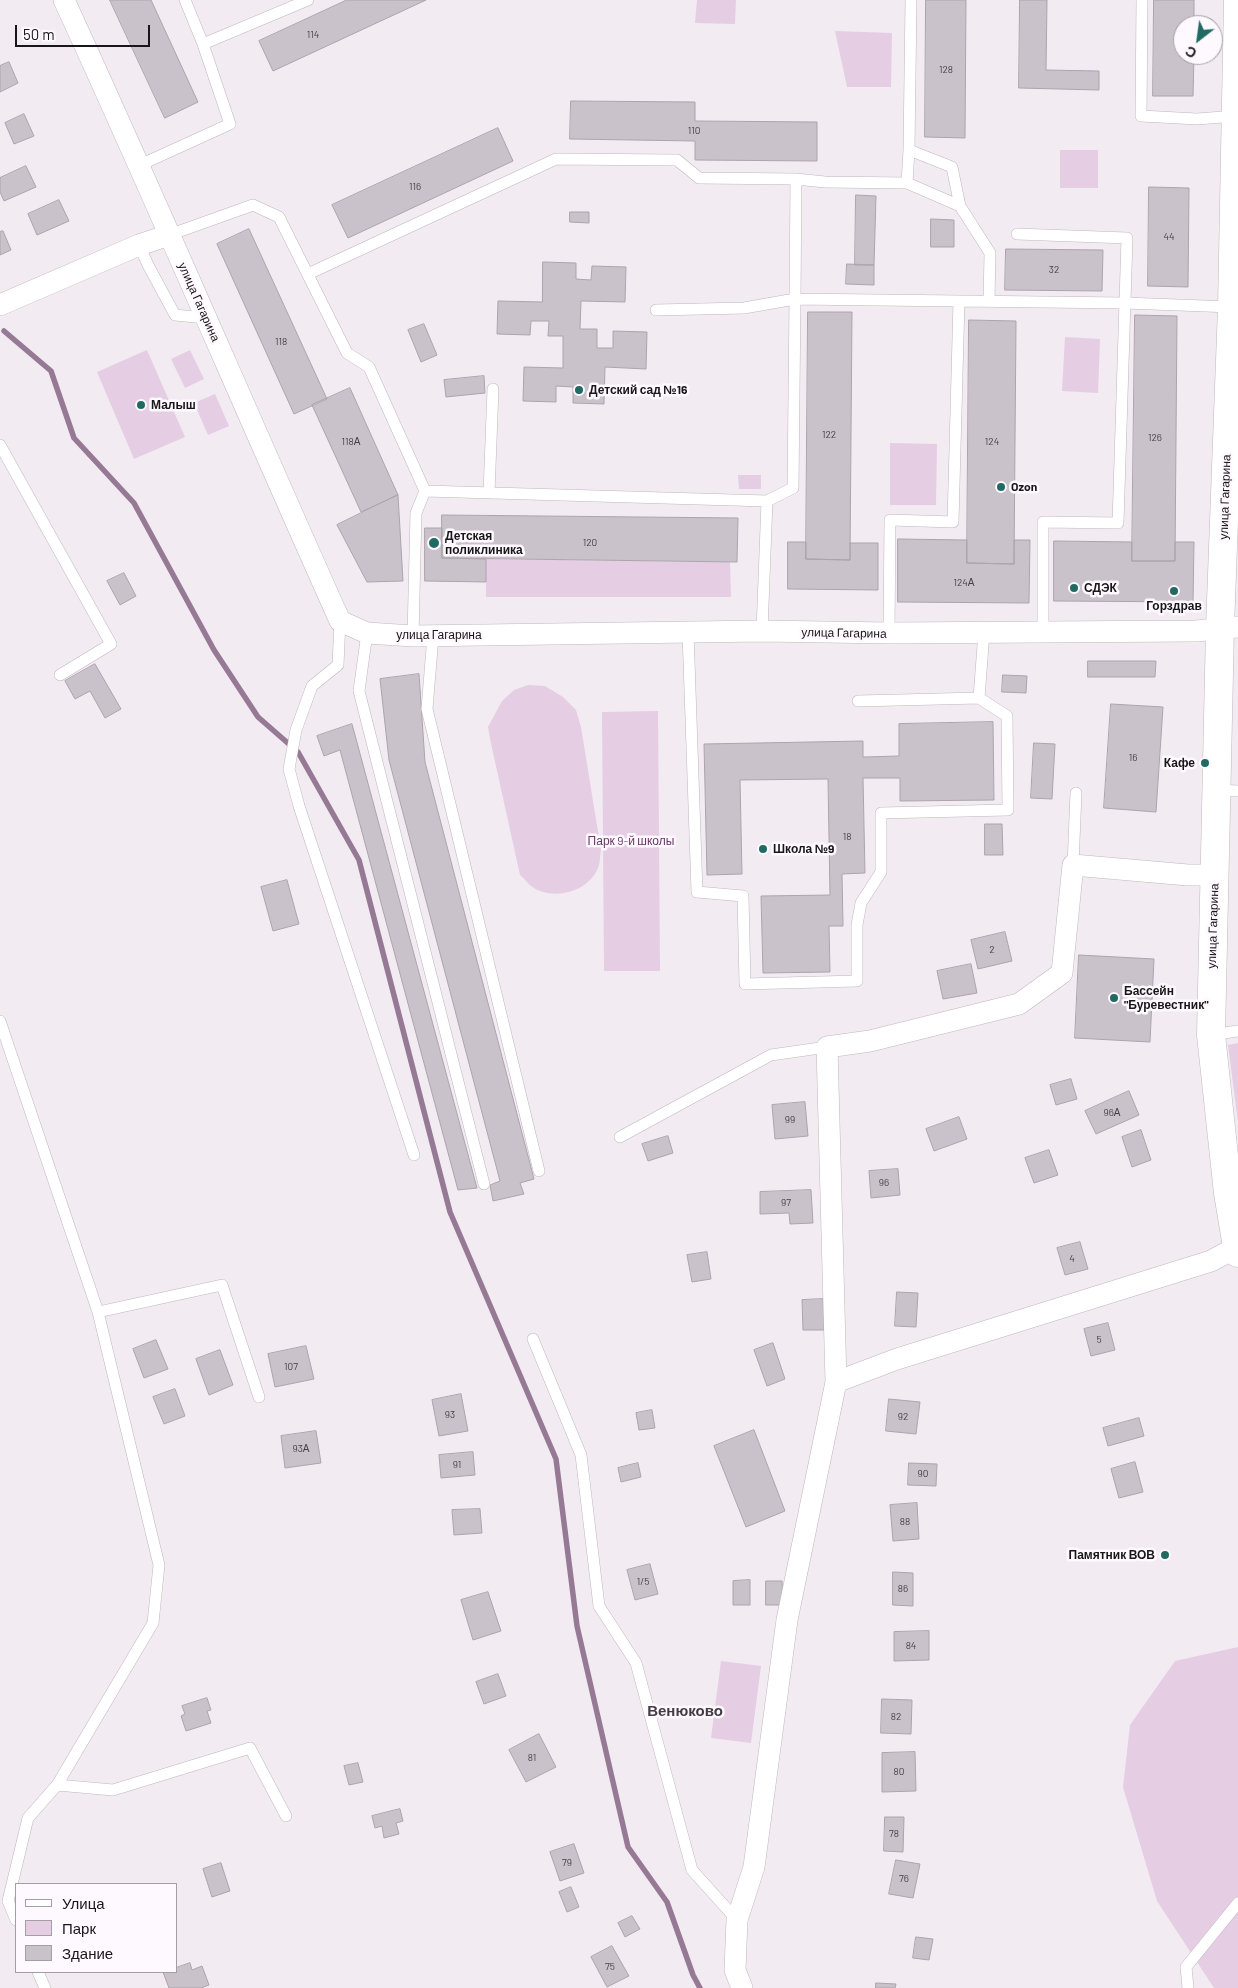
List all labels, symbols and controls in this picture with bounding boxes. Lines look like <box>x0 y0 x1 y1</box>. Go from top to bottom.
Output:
scale bar <box>18 15 152 47</box>
north arrow <box>1173 15 1223 65</box>
text: 50 m <box>23 25 55 43</box>
house number: 114 <box>307 29 319 41</box>
text: С <box>1182 43 1199 62</box>
house number: 128 <box>939 64 953 76</box>
house number: 110 <box>688 125 700 137</box>
house number: 116 <box>409 181 421 193</box>
house number: 44 <box>1163 231 1175 243</box>
street label: улица Гагарина <box>175 260 223 344</box>
house number: 32 <box>1049 264 1059 276</box>
house number: 118 <box>275 336 287 348</box>
place label: Детский сад №16 <box>589 383 687 397</box>
marker: Детский сад №16 <box>573 384 585 396</box>
place label: Малыш <box>151 398 196 412</box>
marker: Малыш <box>135 399 147 411</box>
house number: 122 <box>822 429 836 441</box>
house number: 126 <box>1148 432 1162 444</box>
house number: 118А <box>342 436 360 448</box>
house number: 124 <box>985 436 999 448</box>
street label: улица Гагарина <box>1216 454 1234 540</box>
place label: Ozon <box>1011 480 1037 494</box>
marker: Ozon <box>995 481 1007 493</box>
place label: Детская поликлиника <box>445 529 523 557</box>
marker: Детская поликлиника <box>427 536 441 550</box>
house number: 120 <box>583 537 597 549</box>
house number: 124А <box>953 577 975 589</box>
place label: СДЭК <box>1084 581 1117 595</box>
marker: СДЭК <box>1068 582 1080 594</box>
marker: Горздрав <box>1168 585 1180 597</box>
place label: Горздрав <box>1146 599 1202 613</box>
street label: улица Гагарина <box>801 625 887 641</box>
street label: улица Гагарина <box>396 628 482 642</box>
house number: 16 <box>1129 752 1137 764</box>
place label: Кафе <box>1164 756 1195 770</box>
marker: Кафе <box>1199 757 1211 769</box>
house number: 18 <box>843 831 851 843</box>
park label: Парк 9-й школы <box>588 834 674 848</box>
place label: Школа №9 <box>773 842 834 856</box>
marker: Школа №9 <box>757 843 769 855</box>
street label: улица Гагарина <box>1204 883 1222 969</box>
house number: 2 <box>989 944 995 956</box>
place label: Бассейн "Буревестник" <box>1124 984 1209 1012</box>
marker: Бассейн "Буревестник" <box>1108 992 1120 1004</box>
house number: 96А <box>1103 1107 1121 1119</box>
house number: 99 <box>785 1114 795 1126</box>
house number: 96 <box>879 1177 889 1189</box>
house number: 97 <box>781 1197 791 1209</box>
house number: 4 <box>1069 1253 1075 1265</box>
house number: 5 <box>1096 1334 1102 1346</box>
house number: 107 <box>284 1361 298 1373</box>
house number: 93 <box>445 1409 455 1421</box>
house number: 92 <box>898 1411 908 1423</box>
house number: 93А <box>292 1443 310 1455</box>
house number: 91 <box>453 1459 461 1471</box>
house number: 90 <box>918 1468 928 1480</box>
house number: 88 <box>900 1516 910 1528</box>
place label: Памятник ВОВ <box>1069 1548 1155 1562</box>
marker: Памятник ВОВ <box>1159 1549 1171 1561</box>
house number: 1/5 <box>637 1576 649 1588</box>
house number: 86 <box>898 1583 908 1595</box>
house number: 84 <box>906 1640 916 1652</box>
district label: Венюково <box>647 1702 723 1720</box>
house number: 82 <box>891 1711 901 1723</box>
house number: 81 <box>528 1752 536 1764</box>
house number: 80 <box>894 1766 904 1778</box>
house number: 78 <box>889 1828 899 1840</box>
house number: 79 <box>562 1857 572 1869</box>
house number: 76 <box>899 1873 909 1885</box>
legend <box>15 1883 178 1973</box>
text: Улица <box>62 1894 105 1912</box>
text: Парк <box>62 1919 96 1937</box>
text: Здание <box>62 1944 113 1962</box>
house number: 75 <box>605 1961 615 1973</box>

